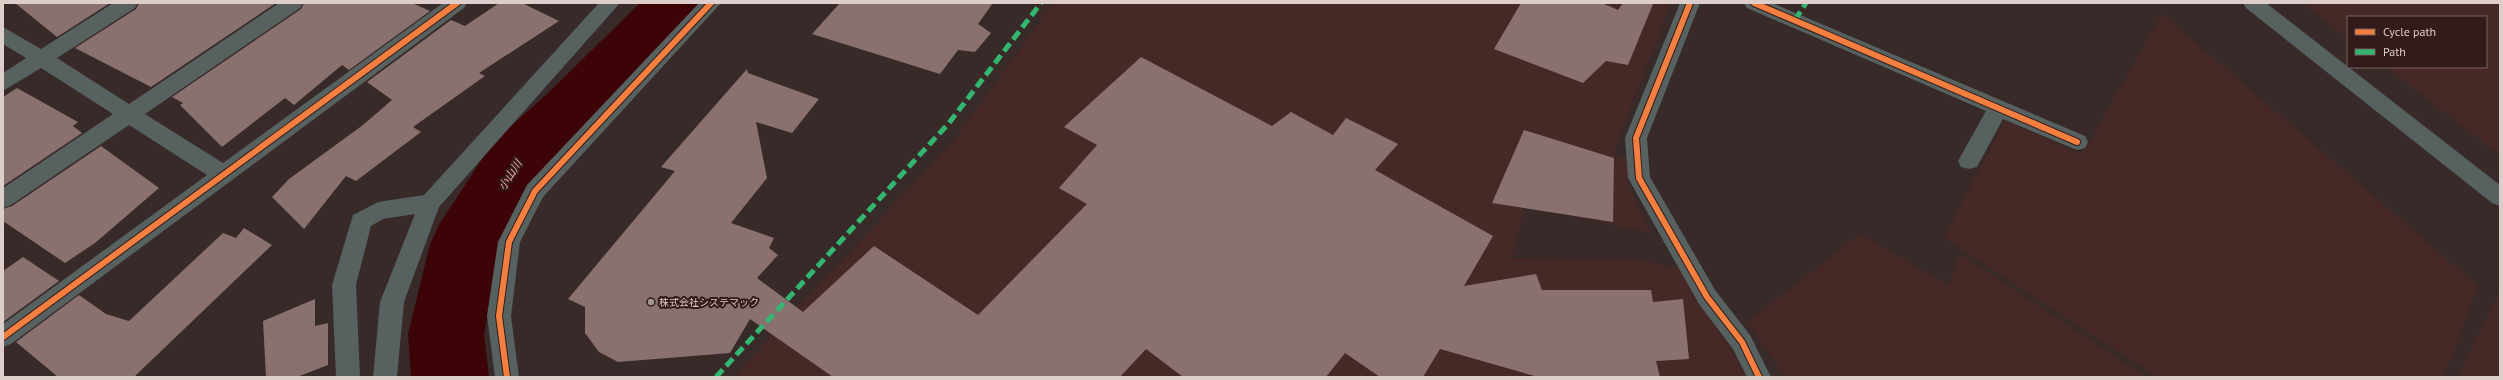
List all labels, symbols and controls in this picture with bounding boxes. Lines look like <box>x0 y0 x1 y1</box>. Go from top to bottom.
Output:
legend <box>2347 16 2487 68</box>
text: Cycle path <box>2383 24 2436 39</box>
text: Path <box>2383 44 2406 59</box>
water label: 小山川 <box>495 157 525 193</box>
place label: 株式会社システマック <box>659 296 759 309</box>
marker: 株式会社システマック <box>646 297 656 307</box>

